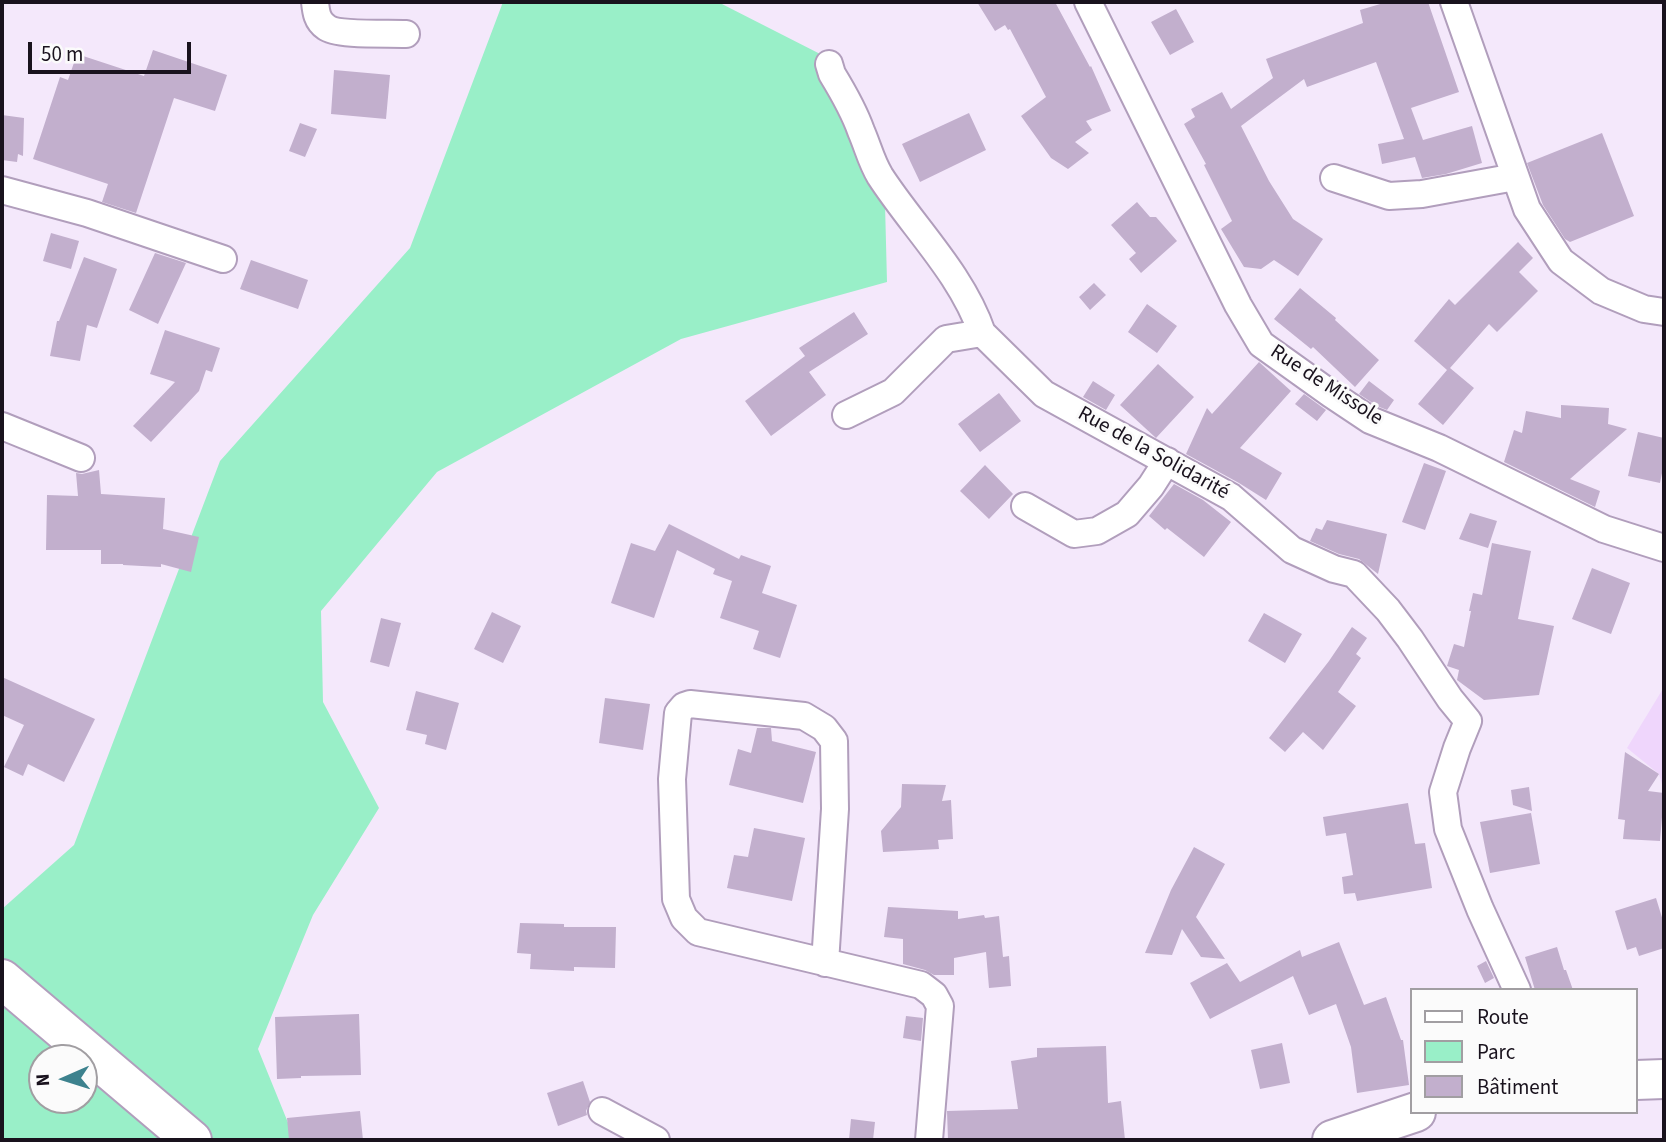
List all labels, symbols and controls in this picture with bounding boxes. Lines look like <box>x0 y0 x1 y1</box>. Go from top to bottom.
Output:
scale bar <box>32 28 194 72</box>
text: 50 m <box>41 39 83 69</box>
street label: Rue de Missole <box>1265 340 1387 432</box>
street label: Rue de la Solidarité <box>1073 402 1233 506</box>
legend <box>1410 988 1638 1114</box>
text: Route <box>1477 1002 1529 1032</box>
text: Parc <box>1477 1037 1515 1067</box>
north arrow <box>28 1044 98 1114</box>
text: Bâtiment <box>1477 1072 1558 1102</box>
text: N <box>30 1073 57 1087</box>

